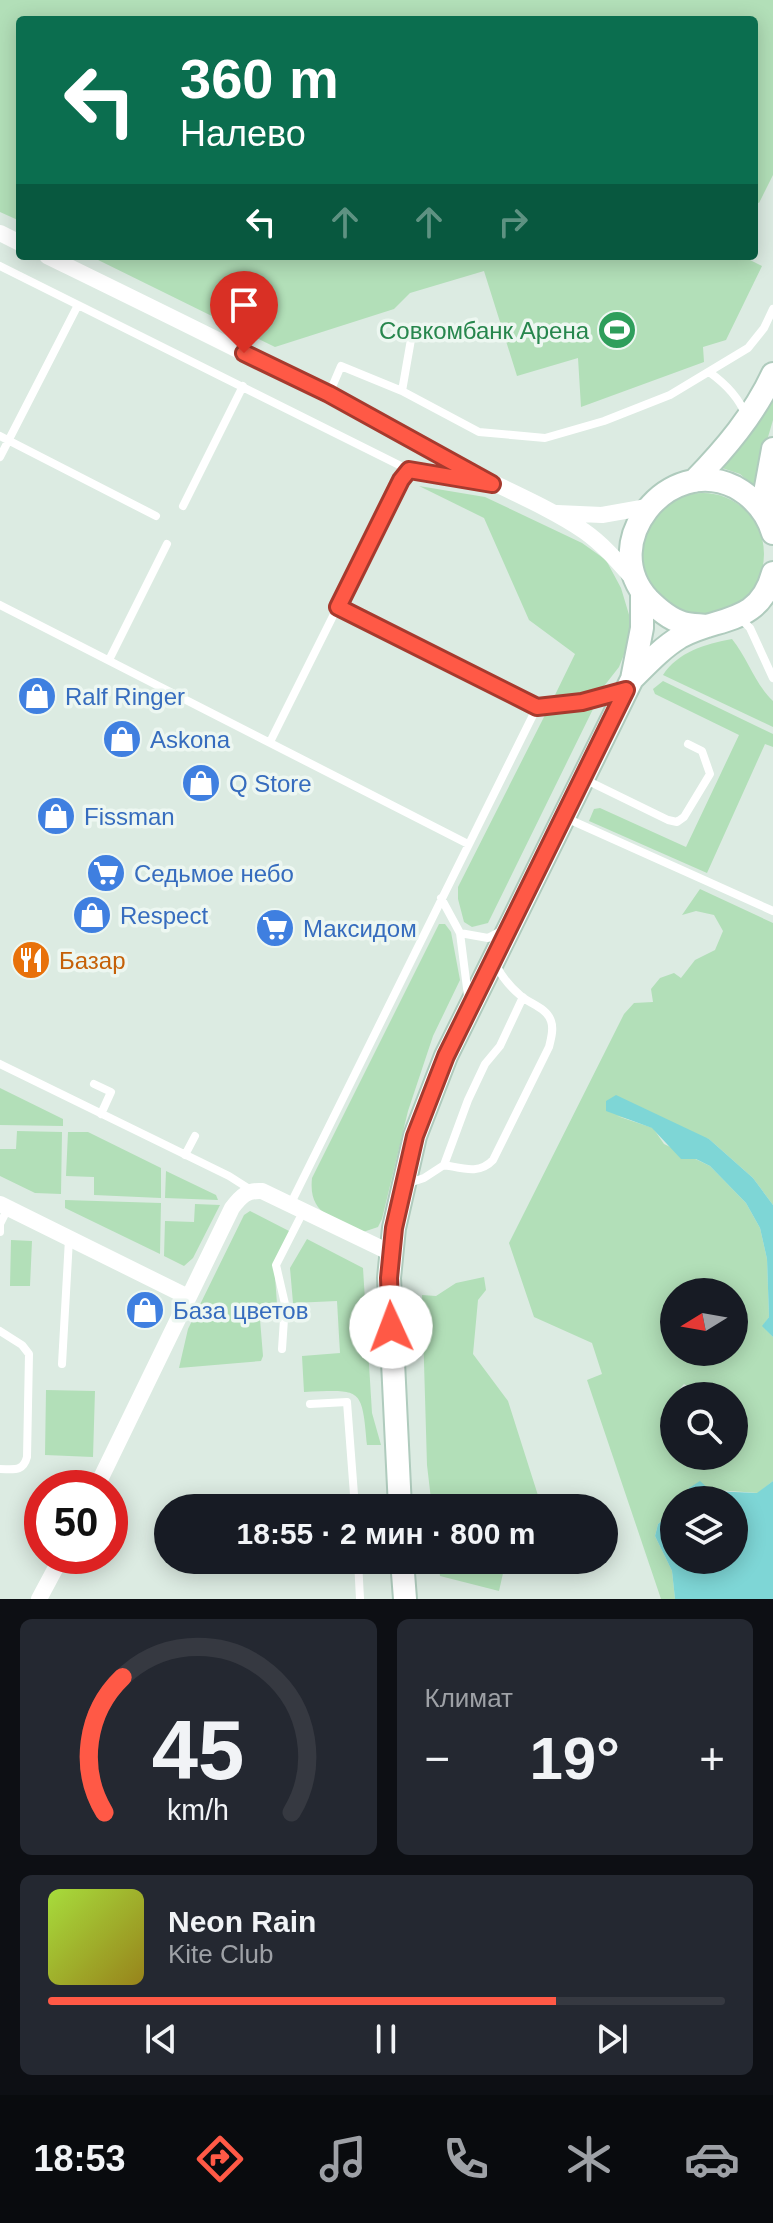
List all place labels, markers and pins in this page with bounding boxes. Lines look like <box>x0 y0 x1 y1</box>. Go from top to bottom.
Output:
pin <box>210 271 278 353</box>
sports icon: Совкомбанк Арена <box>596 309 638 351</box>
place label: Совкомбанк Арена <box>379 317 590 344</box>
shop icon: Ralf Ringer <box>16 675 58 717</box>
place label: Ralf Ringer <box>65 683 185 710</box>
shop icon: Askona <box>101 718 143 760</box>
place label: Askona <box>150 726 231 753</box>
shop icon: Q Store <box>180 762 222 804</box>
place label: Q Store <box>229 770 312 797</box>
shop icon: Fissman <box>35 795 77 837</box>
place label: Fissman <box>84 803 175 830</box>
supermarket icon: Седьмое небо <box>85 852 127 894</box>
place label: Седьмое небо <box>134 860 294 887</box>
shop icon: Respect <box>71 894 113 936</box>
place label: Respect <box>120 902 208 929</box>
supermarket icon: Максидом <box>254 907 296 949</box>
place label: Максидом <box>303 915 417 942</box>
restaurant icon: Базар <box>10 939 52 981</box>
place label: Базар <box>59 947 126 974</box>
shop icon: База цветов <box>124 1289 166 1331</box>
place label: База цветов <box>173 1297 308 1324</box>

